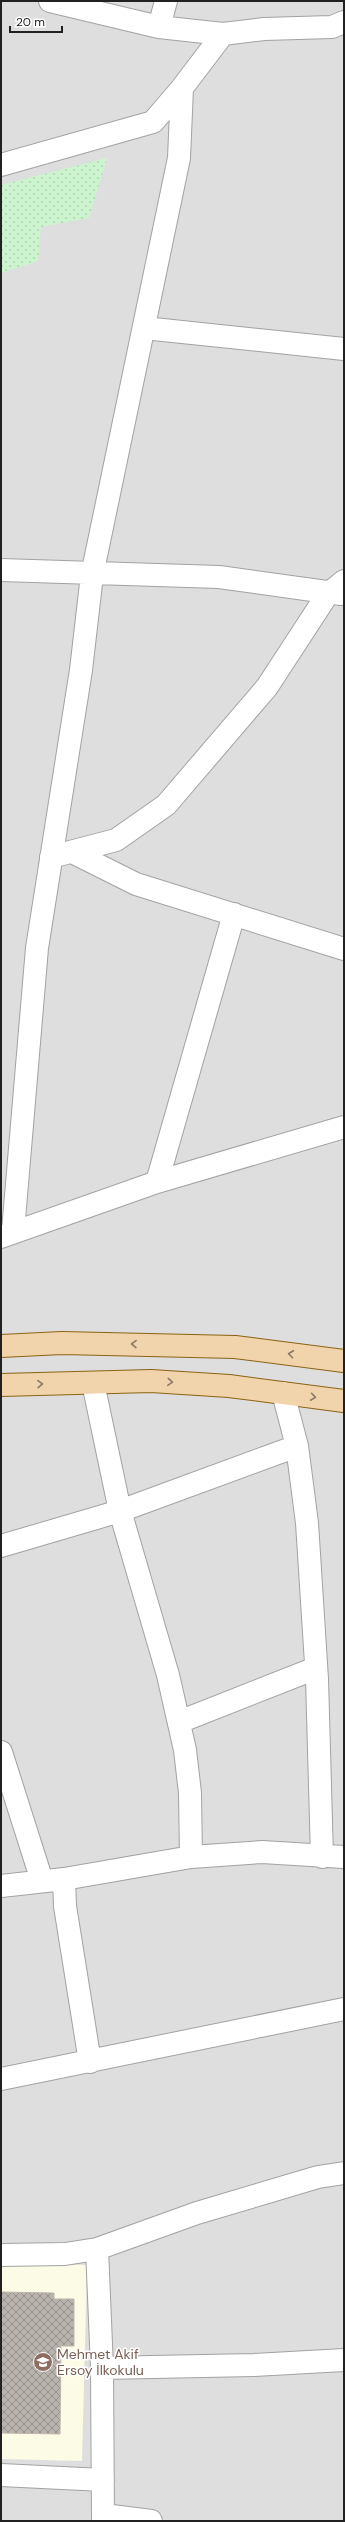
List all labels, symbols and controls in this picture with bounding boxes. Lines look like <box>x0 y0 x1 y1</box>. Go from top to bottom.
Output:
scale bar <box>10 8 62 34</box>
text: 20 m <box>16 14 45 30</box>
one-way arrow <box>131 1340 137 1349</box>
one-way arrow <box>288 1350 294 1359</box>
one-way arrow <box>167 1378 173 1386</box>
one-way arrow <box>37 1380 43 1388</box>
one-way arrow <box>310 1392 316 1401</box>
place label: Mehmet Akif Ersoy İlkokulu <box>57 2345 144 2379</box>
school or university icon: Mehmet Akif Ersoy İlkokulu <box>32 2351 54 2373</box>

